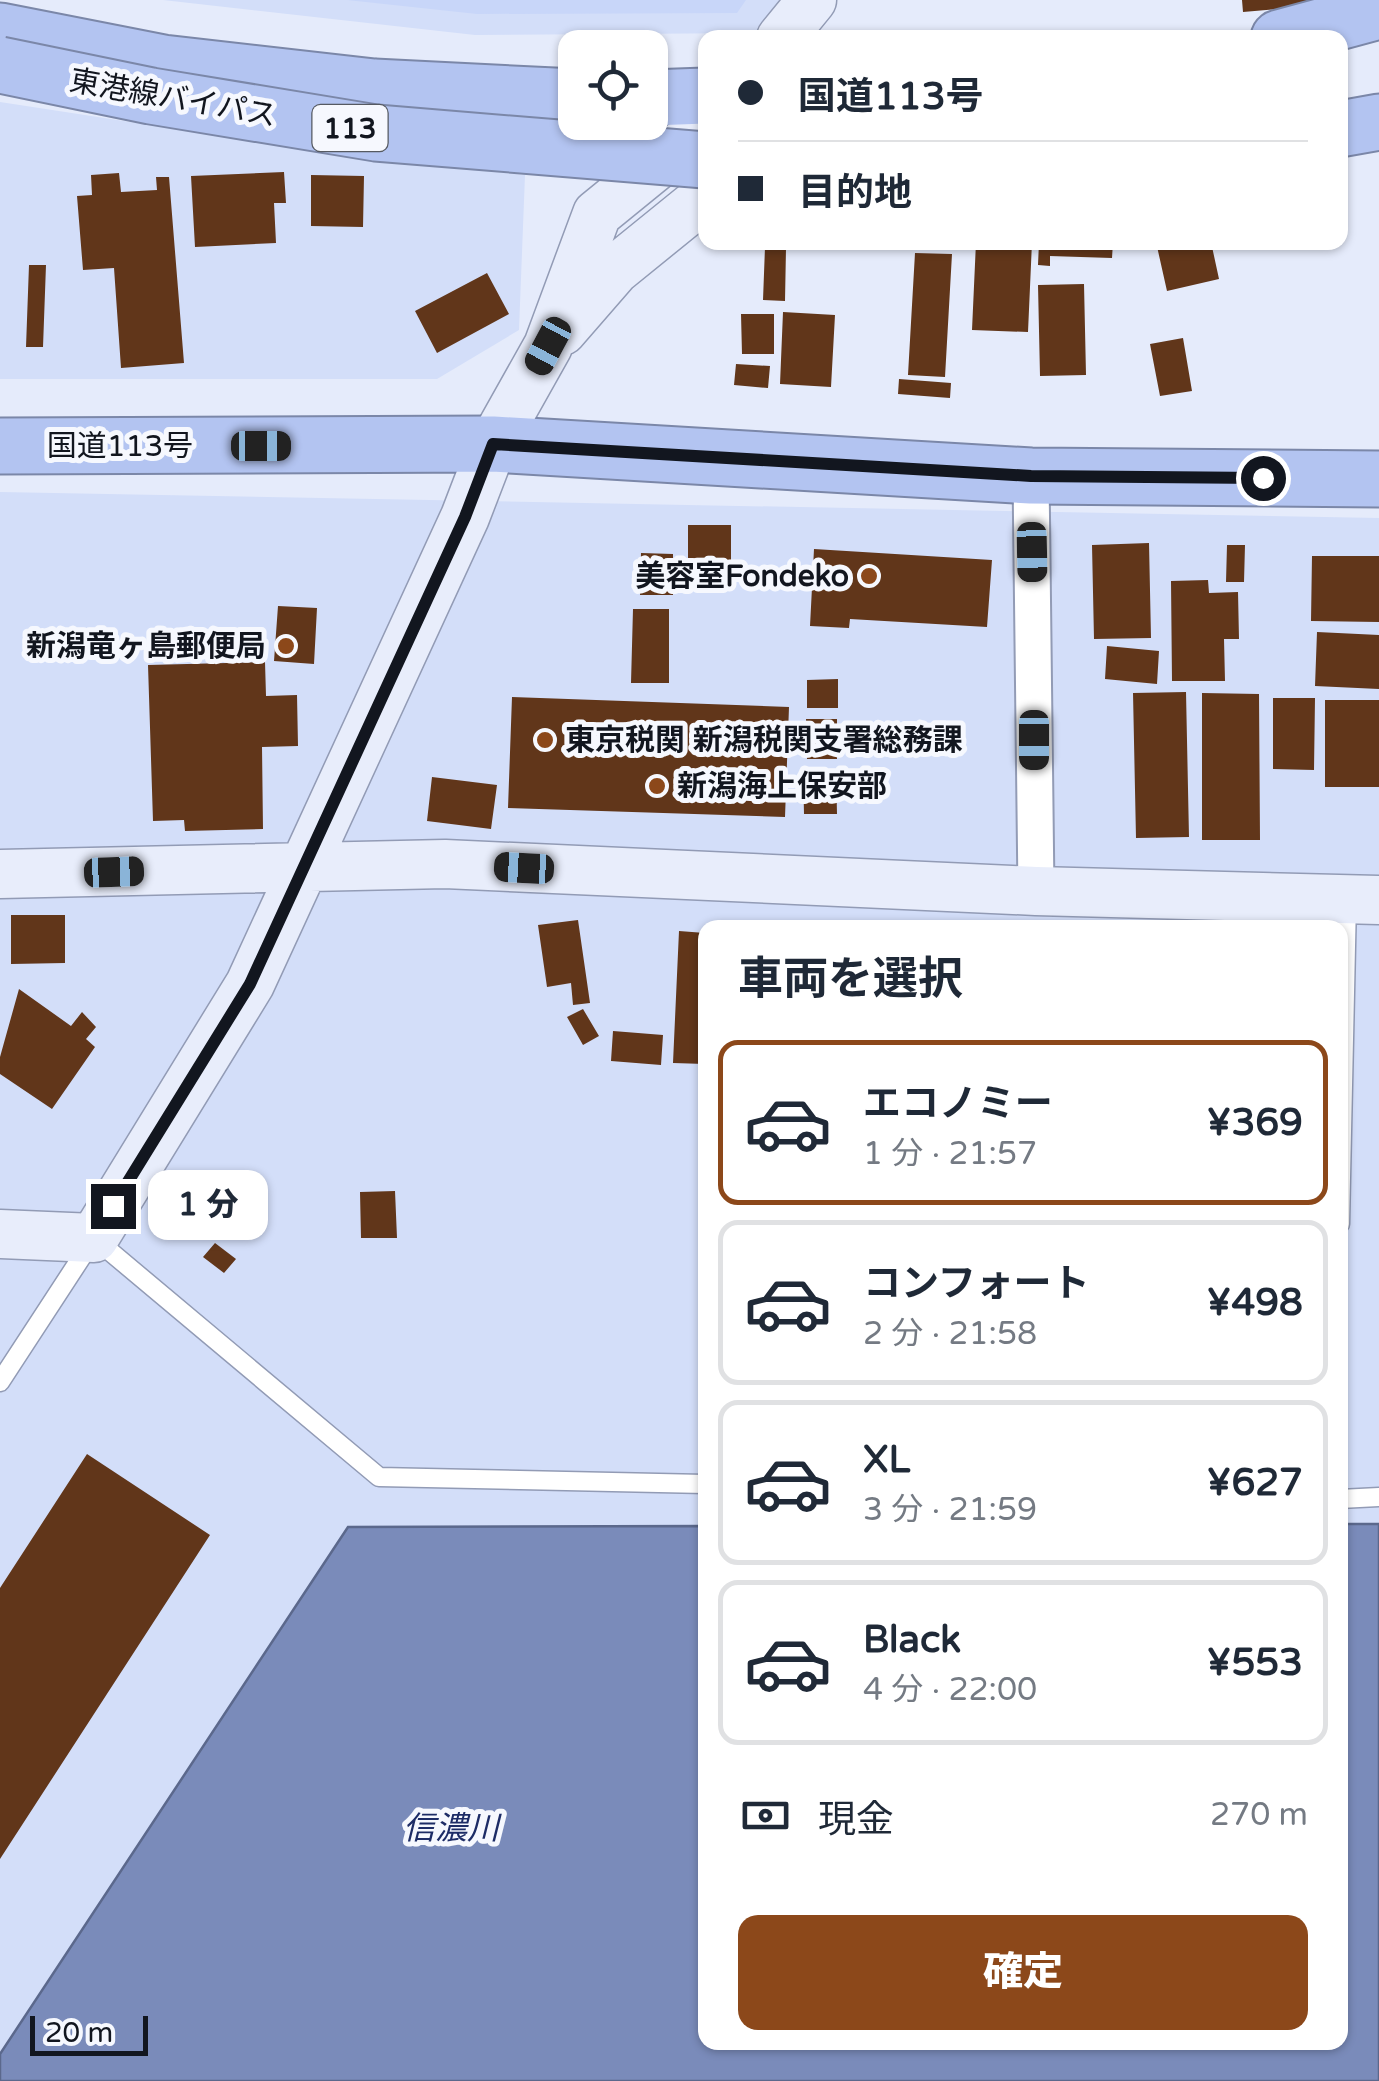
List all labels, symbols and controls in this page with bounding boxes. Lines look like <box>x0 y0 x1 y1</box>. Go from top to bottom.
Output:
map controls <box>558 30 668 140</box>
button: locate <box>558 30 668 140</box>
street label: 東港線バイパス <box>67 62 279 135</box>
text: 国道113号 <box>798 74 984 120</box>
road number: 113 <box>312 105 388 151</box>
text: 目的地 <box>798 170 912 216</box>
car <box>521 312 575 380</box>
street label: 国道113号 <box>47 428 193 465</box>
car <box>231 431 291 461</box>
route start <box>1241 456 1286 501</box>
car <box>1016 522 1048 582</box>
place label: 美容室Fondeko <box>635 558 849 595</box>
marker: 美容室Fondeko <box>858 565 880 587</box>
place label: 新潟竜ヶ島郵便局 <box>26 628 266 665</box>
marker: 新潟竜ヶ島郵便局 <box>275 635 297 657</box>
car <box>1019 710 1049 770</box>
place label: 東京税関 新潟税関支署総務課 <box>565 722 963 759</box>
marker: 東京税関 新潟税関支署総務課 <box>534 729 556 751</box>
place label: 新潟海上保安部 <box>677 768 887 805</box>
marker: 新潟海上保安部 <box>646 775 668 797</box>
car <box>493 851 555 885</box>
car <box>83 856 145 888</box>
text: 車両を選択 <box>738 953 963 1007</box>
icon: car <box>743 1078 833 1168</box>
text: エコノミー <box>863 1081 1053 1127</box>
text: ¥369 <box>1206 1100 1303 1146</box>
text: 1 分 · 21:57 <box>863 1135 1037 1173</box>
callout: 1 分 <box>148 1171 268 1241</box>
route end <box>91 1184 136 1229</box>
text: 1 分 <box>178 1186 238 1224</box>
icon: car <box>743 1258 833 1348</box>
text: コンフォート <box>863 1261 1090 1307</box>
text: ¥498 <box>1206 1280 1303 1326</box>
text: 2 分 · 21:58 <box>863 1315 1037 1353</box>
text: XL <box>863 1437 910 1483</box>
icon: car <box>743 1438 833 1528</box>
text: ¥627 <box>1206 1460 1303 1506</box>
text: 3 分 · 21:59 <box>863 1491 1037 1529</box>
text: Black <box>863 1617 961 1663</box>
icon: car <box>743 1618 833 1708</box>
text: ¥553 <box>1206 1640 1303 1686</box>
text: 4 分 · 22:00 <box>863 1671 1037 1709</box>
icon: cash <box>738 1788 793 1843</box>
text: 270 m <box>1210 1796 1308 1834</box>
text: 現金 <box>818 1797 894 1843</box>
water label: 信濃川 <box>403 1810 502 1848</box>
button: 確定 <box>738 1915 1308 2030</box>
scale bar <box>30 2011 148 2056</box>
text: 20 m <box>45 2016 113 2050</box>

